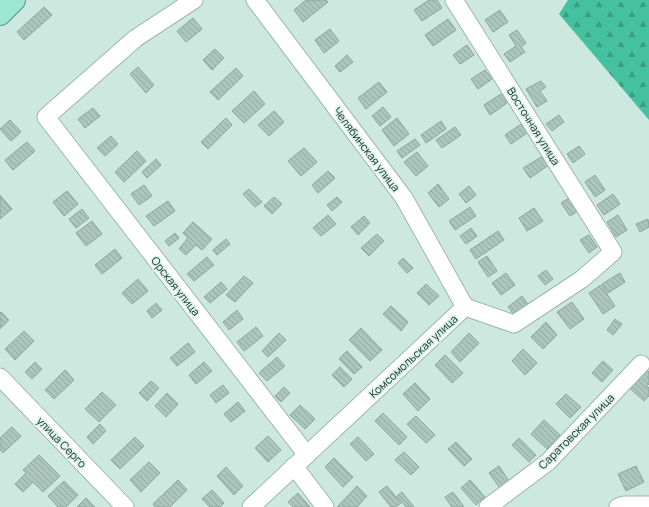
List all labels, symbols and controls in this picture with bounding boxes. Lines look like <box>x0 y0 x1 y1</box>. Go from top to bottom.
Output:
street label: Восточная улица <box>504 84 564 168</box>
street label: Челябинская улица <box>330 104 404 194</box>
street label: Орская улица <box>148 253 204 319</box>
street label: Комсомольская улица <box>365 311 461 401</box>
street label: Саратовская улица <box>535 390 617 472</box>
street label: улица Серго <box>34 413 91 471</box>

